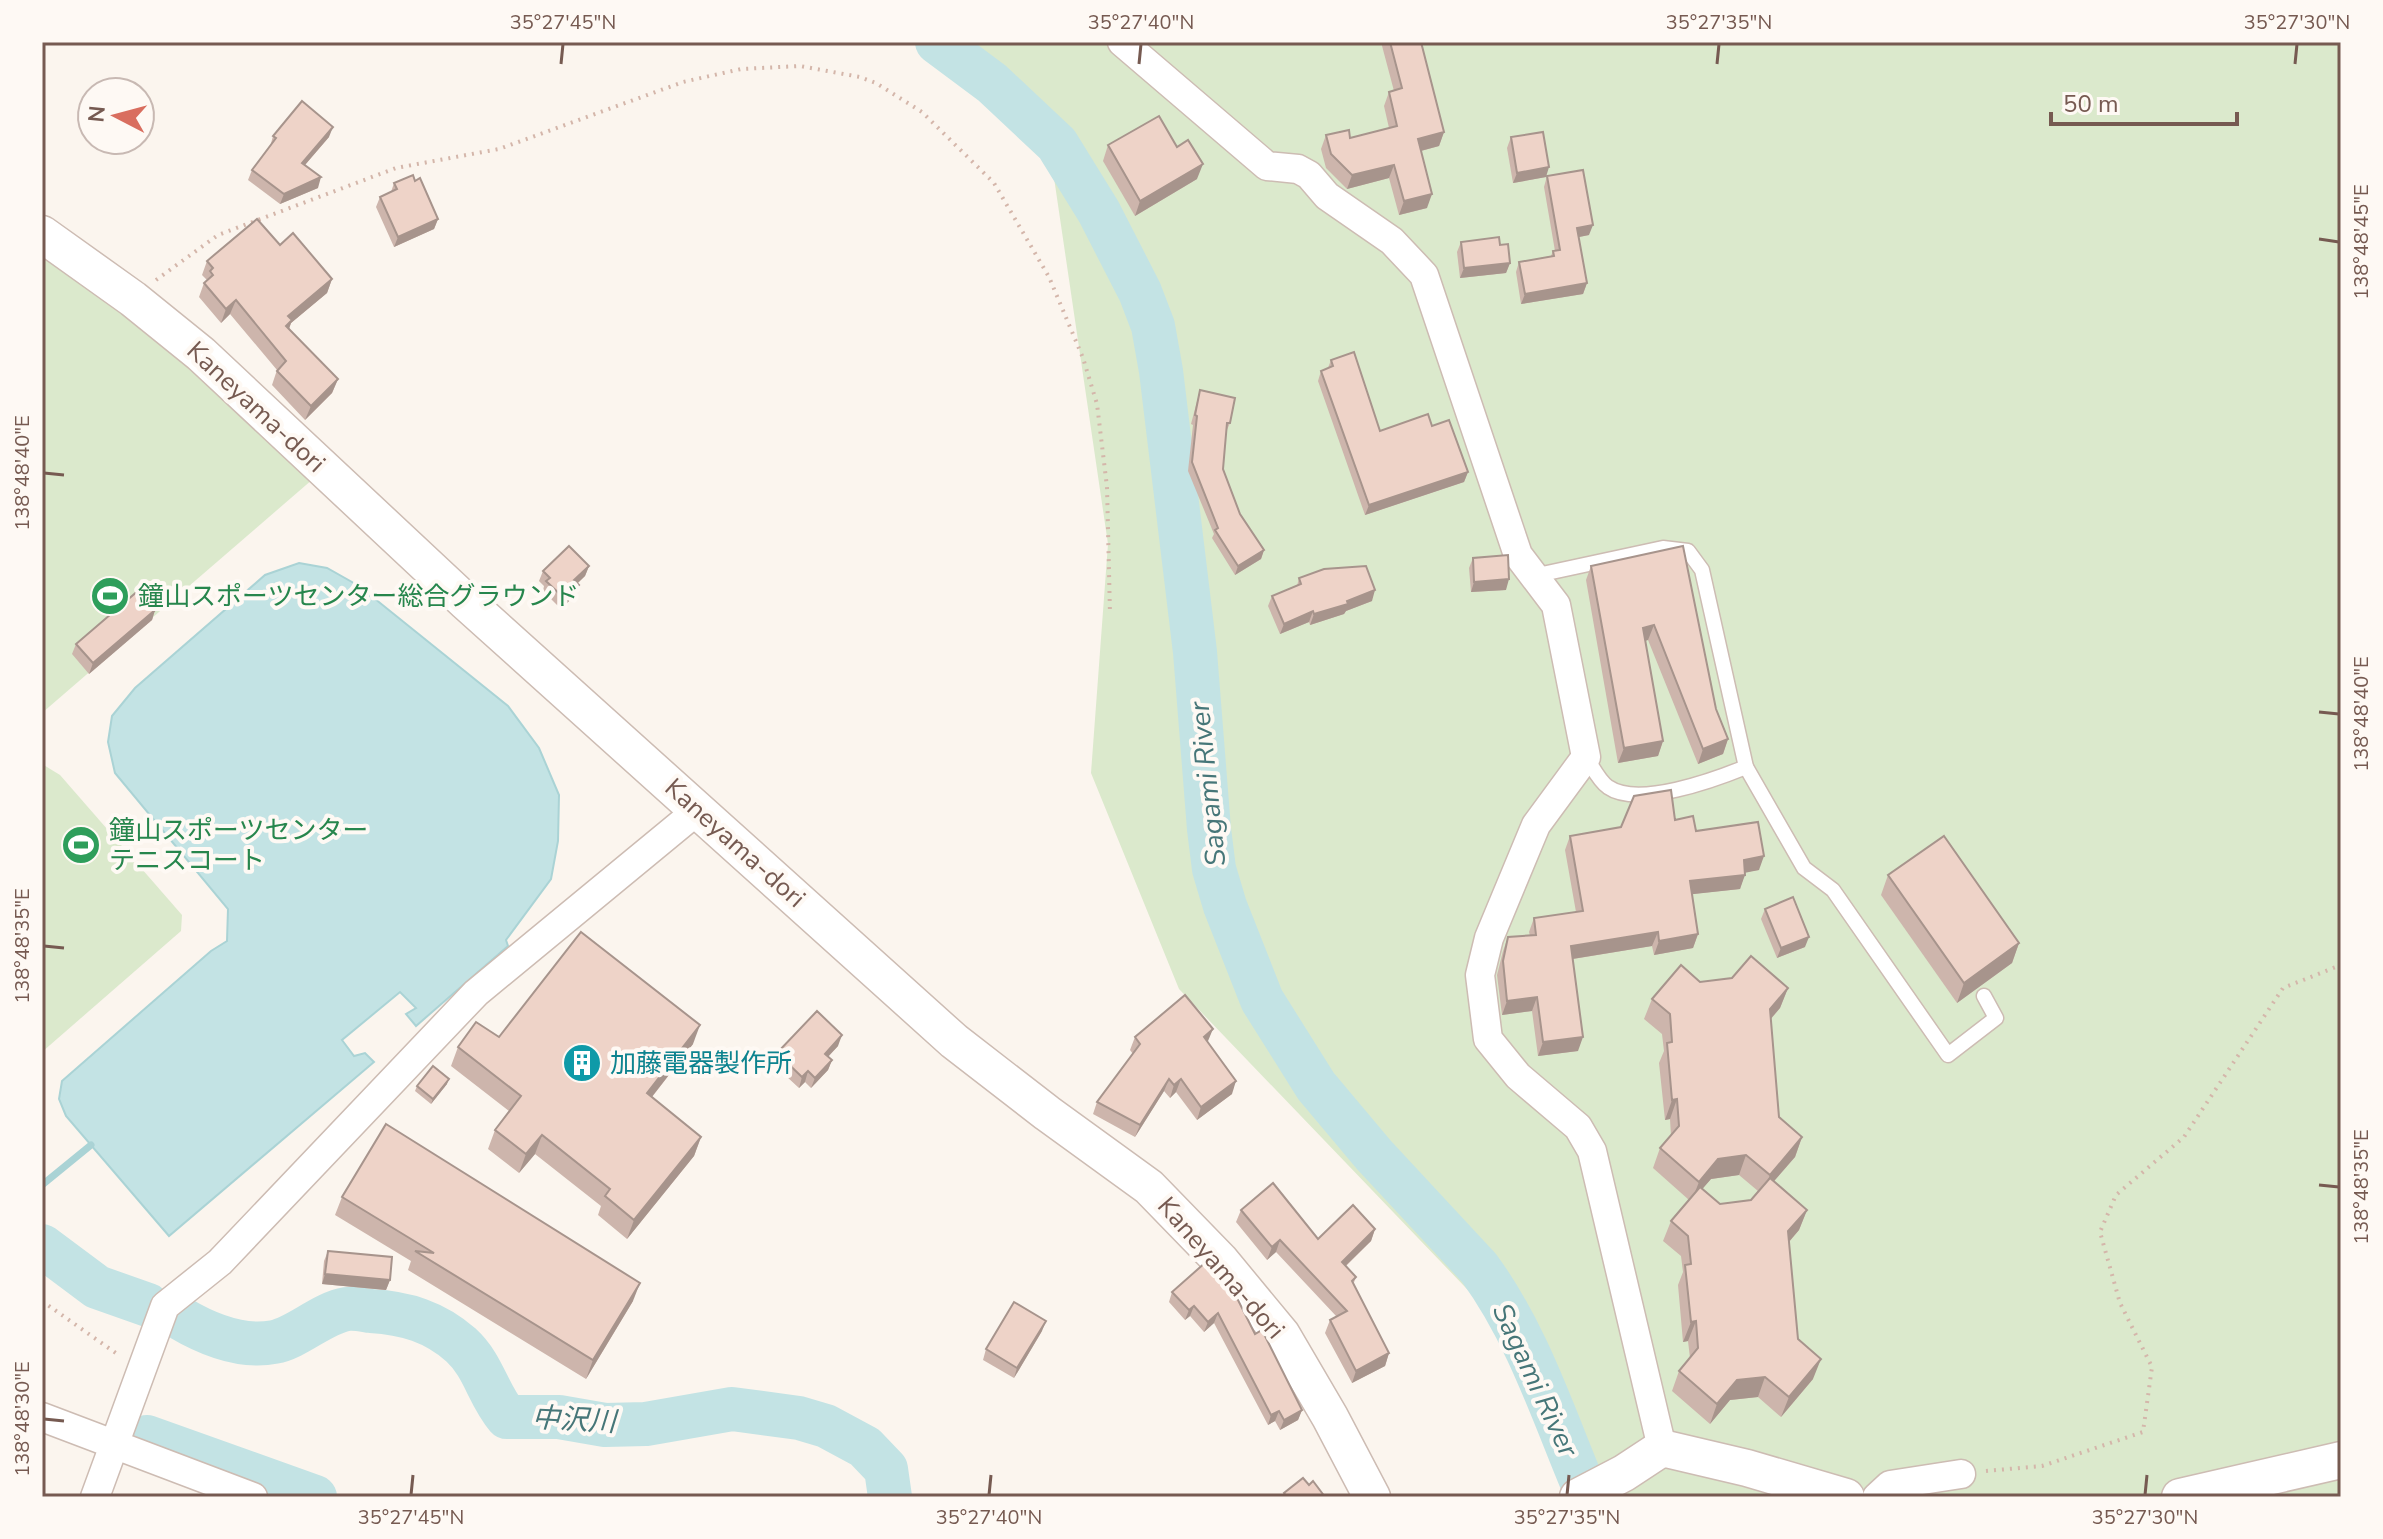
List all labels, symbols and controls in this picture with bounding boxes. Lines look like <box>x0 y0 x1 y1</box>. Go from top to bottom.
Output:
text: 35°27'45"N <box>510 9 616 36</box>
text: 35°27'40"N <box>1088 9 1194 36</box>
text: 35°27'35"N <box>1666 9 1772 36</box>
text: 35°27'30"N <box>2244 9 2350 36</box>
north arrow <box>76 76 156 156</box>
scale bar <box>2051 76 2237 126</box>
text: 50 m <box>2063 88 2119 120</box>
text: N <box>81 104 113 124</box>
text: 138°48'45"E <box>2348 184 2375 300</box>
street label: Kaneyama-dori <box>179 334 333 480</box>
text: 138°48'40"E <box>9 415 36 531</box>
sports icon: 鐘山スポーツセンター総合グラウンド <box>89 575 131 617</box>
place label: 鐘山スポーツセンター総合グラウンド <box>138 579 579 614</box>
text: 138°48'40"E <box>2348 656 2375 772</box>
water label: Sagami River <box>1180 699 1236 868</box>
street label: Kaneyama-dori <box>657 771 813 915</box>
place label: 鐘山スポーツセンター テニスコート <box>109 813 368 878</box>
sports icon: 鐘山スポーツセンター テニスコート <box>60 824 102 866</box>
text: 138°48'35"E <box>9 888 36 1004</box>
building icon: 加藤電器製作所 <box>561 1042 603 1084</box>
place label: 加藤電器製作所 <box>610 1046 792 1081</box>
text: 138°48'35"E <box>2348 1129 2375 1245</box>
street label: Kaneyama-dori <box>1149 1189 1293 1347</box>
water label: Sagami River <box>1483 1297 1588 1464</box>
text: 138°48'30"E <box>9 1361 36 1477</box>
water label: 中沢川 <box>531 1399 620 1441</box>
text: 35°27'45"N <box>358 1504 464 1531</box>
text: 35°27'40"N <box>936 1504 1042 1531</box>
text: 35°27'35"N <box>1514 1504 1620 1531</box>
text: 35°27'30"N <box>2092 1504 2198 1531</box>

